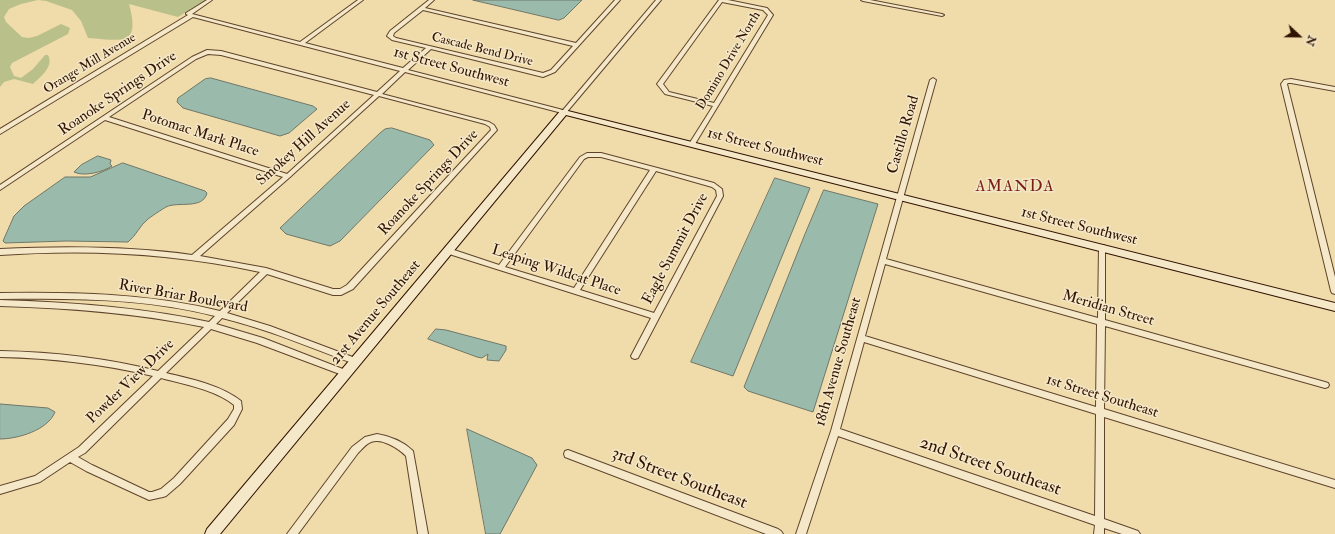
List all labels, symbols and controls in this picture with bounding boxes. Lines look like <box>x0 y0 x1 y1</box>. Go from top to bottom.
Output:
street label: Domino Drive North <box>693 9 765 113</box>
north arrow <box>1279 16 1319 56</box>
street label: Orange Mill Avenue <box>41 30 139 98</box>
street label: Cascade Bend Drive <box>430 30 534 70</box>
text: N <box>1303 34 1318 48</box>
street label: 1st Street Southwest <box>391 44 511 92</box>
street label: Roanoke Springs Drive <box>56 48 180 140</box>
street label: Castillo Road <box>884 94 924 176</box>
street label: Smokey Hill Avenue <box>253 96 355 190</box>
street label: Potomac Mark Place <box>139 107 261 161</box>
street label: 1st Street Southwest <box>705 125 825 171</box>
street label: Roanoke Springs Drive <box>375 126 483 240</box>
district label: AMANDA <box>975 178 1055 198</box>
street label: Eagle Summit Drive <box>639 190 713 308</box>
street label: 1st Street Southwest <box>1019 204 1139 250</box>
street label: Leaping Wildcat Place <box>489 242 623 300</box>
street label: 21st Avenue Southeast <box>327 257 425 369</box>
street label: River Briar Boulevard <box>117 277 249 317</box>
street label: Meridian Street <box>1060 287 1156 331</box>
street label: 18th Avenue Southeast <box>812 295 866 429</box>
street label: Powder View Drive <box>84 336 178 428</box>
street label: 1st Street Southeast <box>1044 371 1160 423</box>
street label: 2nd Street Southeast <box>916 433 1064 501</box>
street label: 3rd Street Southeast <box>608 443 750 515</box>

